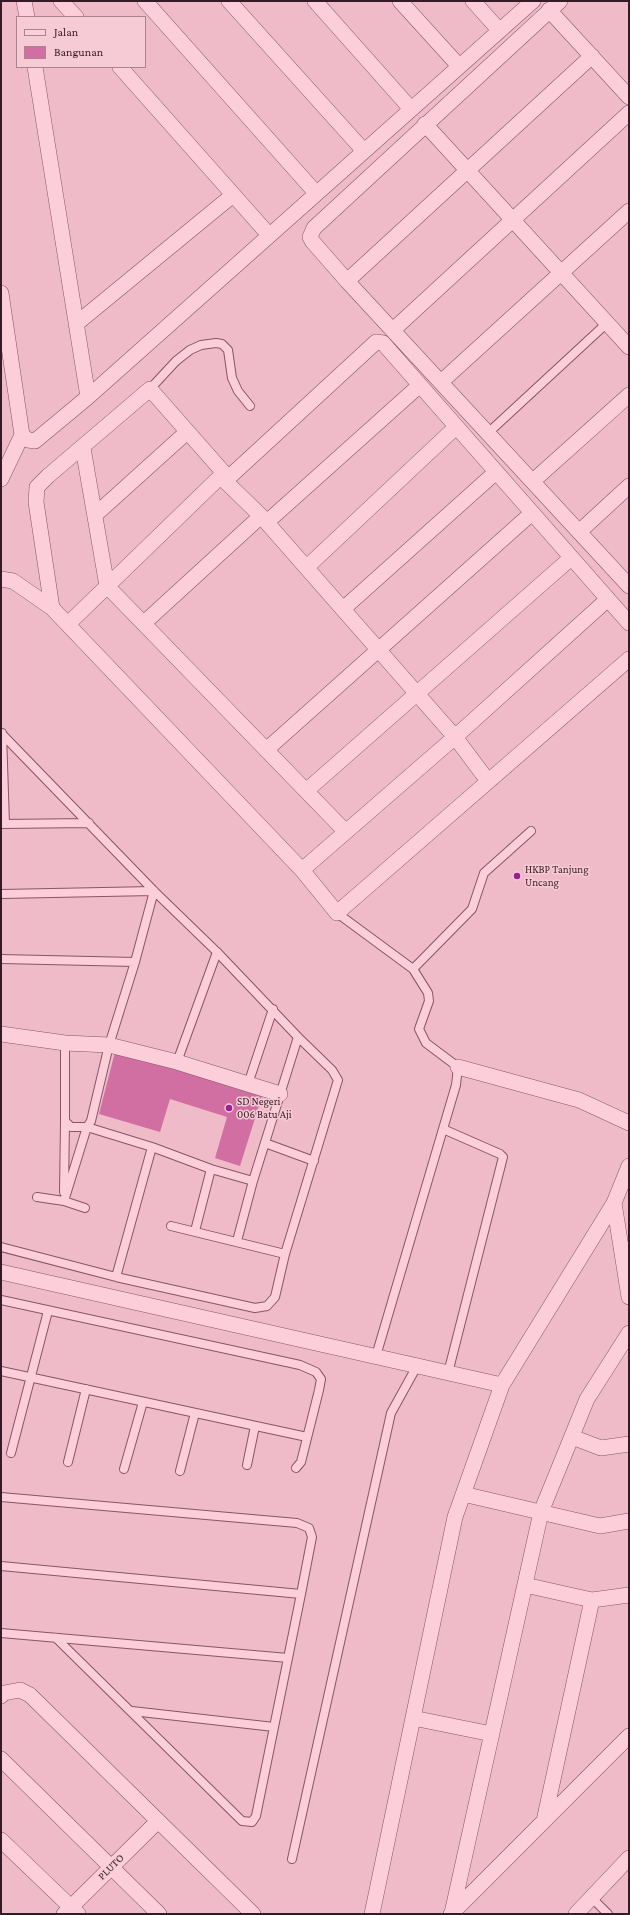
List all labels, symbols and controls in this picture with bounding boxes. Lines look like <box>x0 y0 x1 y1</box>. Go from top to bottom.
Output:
legend <box>16 16 146 68</box>
text: Jalan <box>54 25 78 39</box>
text: Bangunan <box>54 45 103 59</box>
place label: HKBP Tanjung Uncang <box>525 863 589 889</box>
marker: HKBP Tanjung Uncang <box>512 871 522 881</box>
place label: SD Negeri 006 Batu Aji <box>237 1095 292 1121</box>
marker: SD Negeri 006 Batu Aji <box>224 1103 234 1113</box>
street label: PLUTO <box>95 1851 127 1883</box>

